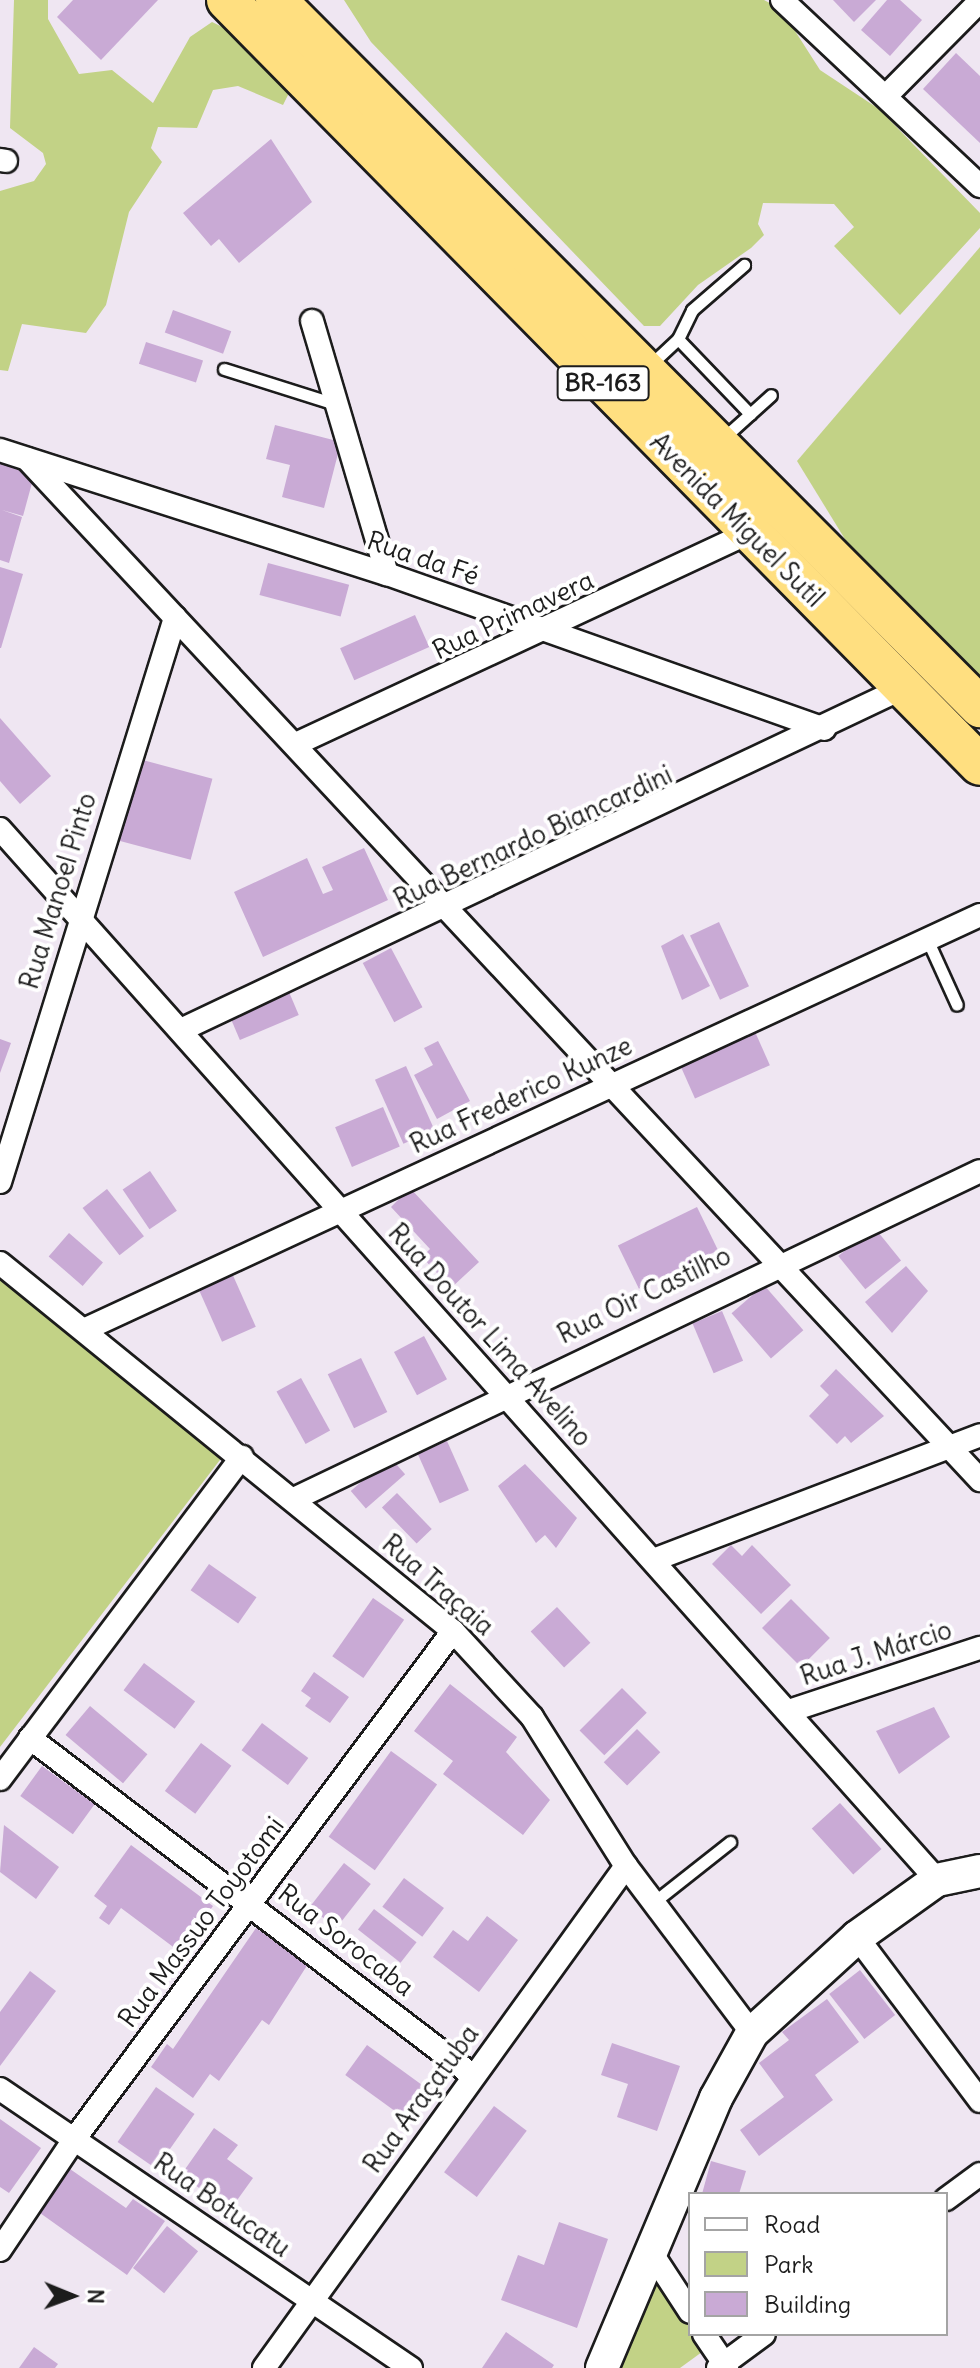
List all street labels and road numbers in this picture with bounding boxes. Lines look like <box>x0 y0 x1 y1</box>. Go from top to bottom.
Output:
road number: BR-163 <box>555 363 651 403</box>
street label: Avenida Miguel Sutil <box>644 427 830 613</box>
street label: Rua da Fé <box>363 524 483 592</box>
street label: Rua Primavera <box>428 564 598 666</box>
street label: Rua Bernardo Biancardini <box>389 759 677 915</box>
street label: Rua Manoel Pinto <box>13 789 103 993</box>
street label: Rua Frederico Kunze <box>405 1030 637 1160</box>
street label: Rua Doutor Lima Avelino <box>382 1217 598 1453</box>
street label: Rua Oir Castilho <box>552 1240 736 1350</box>
street label: Rua Traçaia <box>376 1528 500 1642</box>
street label: Rua J. Márcio <box>796 1614 956 1692</box>
street label: Rua Massuo Toyotomi <box>112 1811 290 2033</box>
street label: Rua Sorocaba <box>272 1877 420 2003</box>
street label: Rua Araçatuba <box>357 2019 485 2179</box>
street label: Rua Botucatu <box>148 2146 296 2264</box>

